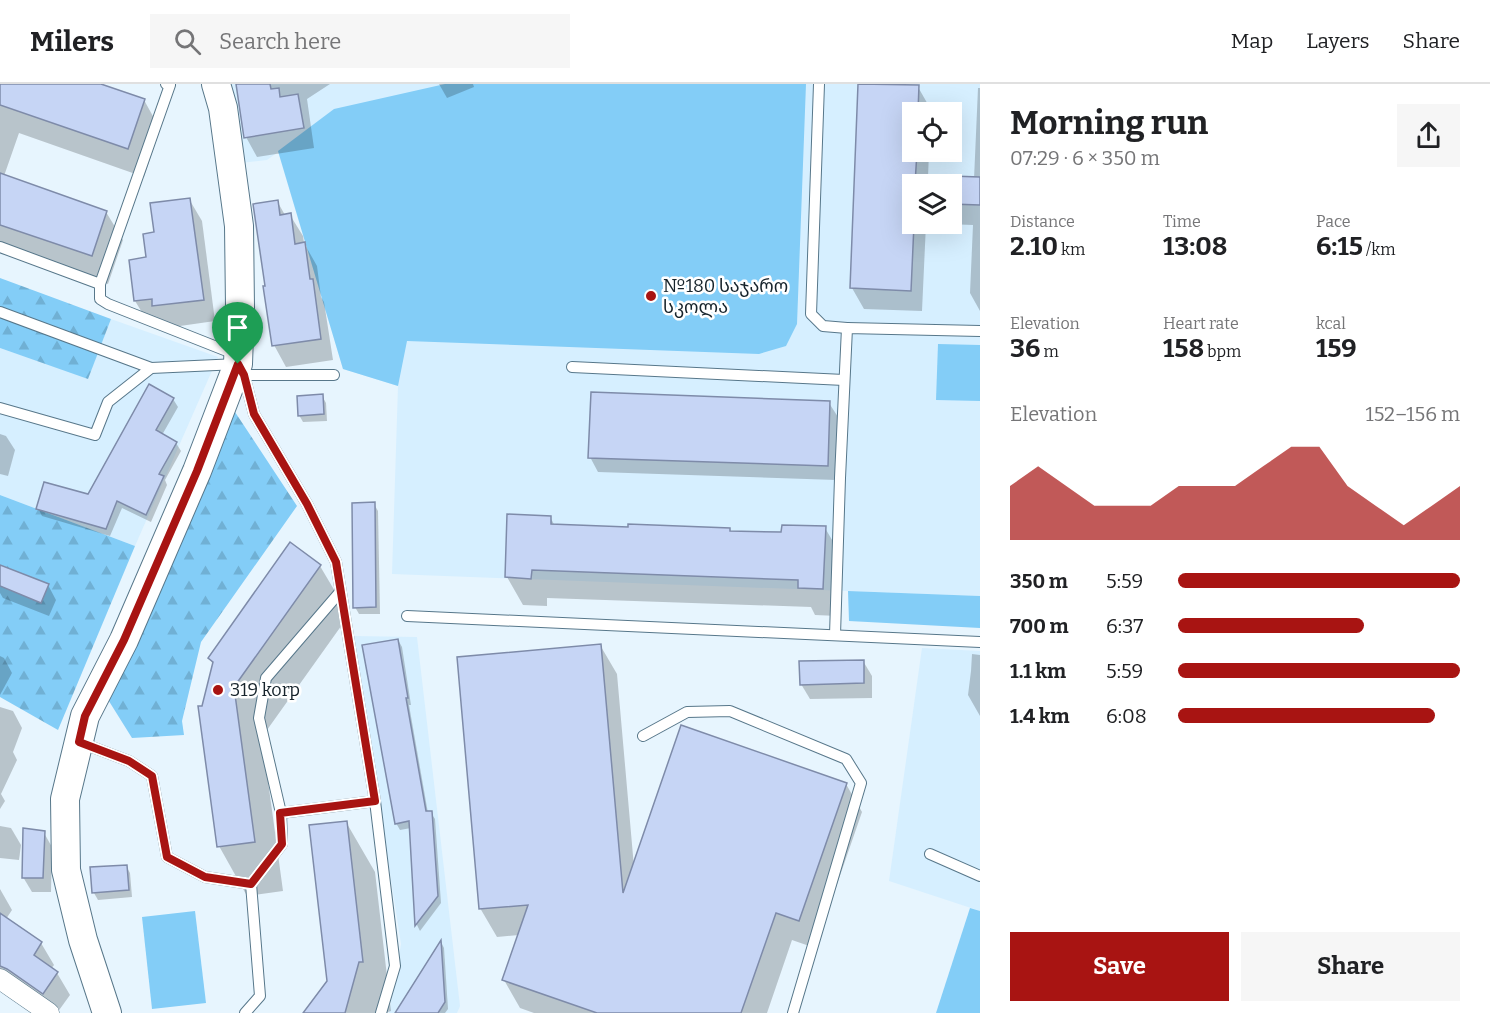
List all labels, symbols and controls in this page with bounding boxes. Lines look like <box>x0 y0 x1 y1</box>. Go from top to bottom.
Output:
search box <box>150 14 570 68</box>
text: Milers <box>30 25 114 58</box>
icon: search <box>171 25 204 58</box>
text: Search here <box>219 28 341 55</box>
text: Map <box>1231 28 1273 54</box>
text: Layers <box>1306 28 1370 54</box>
text: Share <box>1403 28 1460 54</box>
map controls <box>902 102 962 234</box>
button: locate <box>902 102 962 162</box>
text: Morning run <box>1010 103 1208 143</box>
button: share <box>1397 104 1460 167</box>
text: 07:29 · 6 × 350 m <box>1010 146 1160 170</box>
button: layers <box>902 174 962 234</box>
text: Distance <box>1010 212 1075 231</box>
text: Time <box>1163 212 1201 231</box>
text: Pace <box>1316 212 1351 231</box>
text: 2.10 <box>1010 231 1058 262</box>
text: 13:08 <box>1163 231 1227 262</box>
text: 6:15 <box>1316 231 1363 262</box>
text: km <box>1058 240 1085 259</box>
text: /km <box>1363 240 1395 259</box>
place label: №180 საჯარო სკოლა <box>663 275 788 318</box>
marker: №180 საჯარო სკოლა <box>644 289 658 303</box>
pin <box>212 302 263 364</box>
icon: arrive <box>221 311 254 344</box>
text: Elevation <box>1010 314 1080 333</box>
text: Heart rate <box>1163 314 1239 333</box>
text: kcal <box>1316 314 1346 333</box>
text: 36 <box>1010 333 1040 364</box>
text: 158 <box>1163 333 1204 364</box>
text: 159 <box>1316 333 1357 364</box>
text: m <box>1040 342 1059 361</box>
text: bpm <box>1204 342 1241 361</box>
text: Elevation <box>1010 402 1097 426</box>
text: 152–156 m <box>1366 402 1460 426</box>
text: 350 m <box>1010 569 1068 593</box>
text: 5:59 <box>1106 569 1143 593</box>
text: 700 m <box>1010 614 1069 638</box>
text: 6:37 <box>1106 614 1143 638</box>
text: 1.1 km <box>1010 659 1066 683</box>
text: 5:59 <box>1106 659 1143 683</box>
place label: 319 korp <box>230 679 300 701</box>
marker: 319 korp <box>211 683 225 697</box>
text: 1.4 km <box>1010 704 1070 728</box>
text: 6:08 <box>1106 704 1147 728</box>
button: Save <box>1010 932 1229 1001</box>
button: Share <box>1241 932 1460 1001</box>

